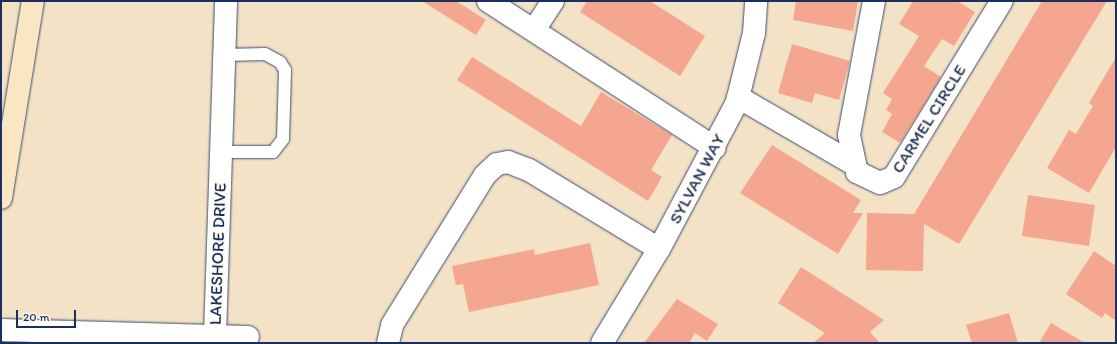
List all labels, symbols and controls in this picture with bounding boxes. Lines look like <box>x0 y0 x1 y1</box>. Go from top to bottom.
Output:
street label: CARMEL CIRCLE <box>887 61 971 177</box>
street label: SYLVAN WAY <box>665 131 729 227</box>
street label: LAKESHORE DRIVE <box>205 181 231 327</box>
scale bar <box>18 302 78 328</box>
text: 20 m <box>23 310 50 324</box>

